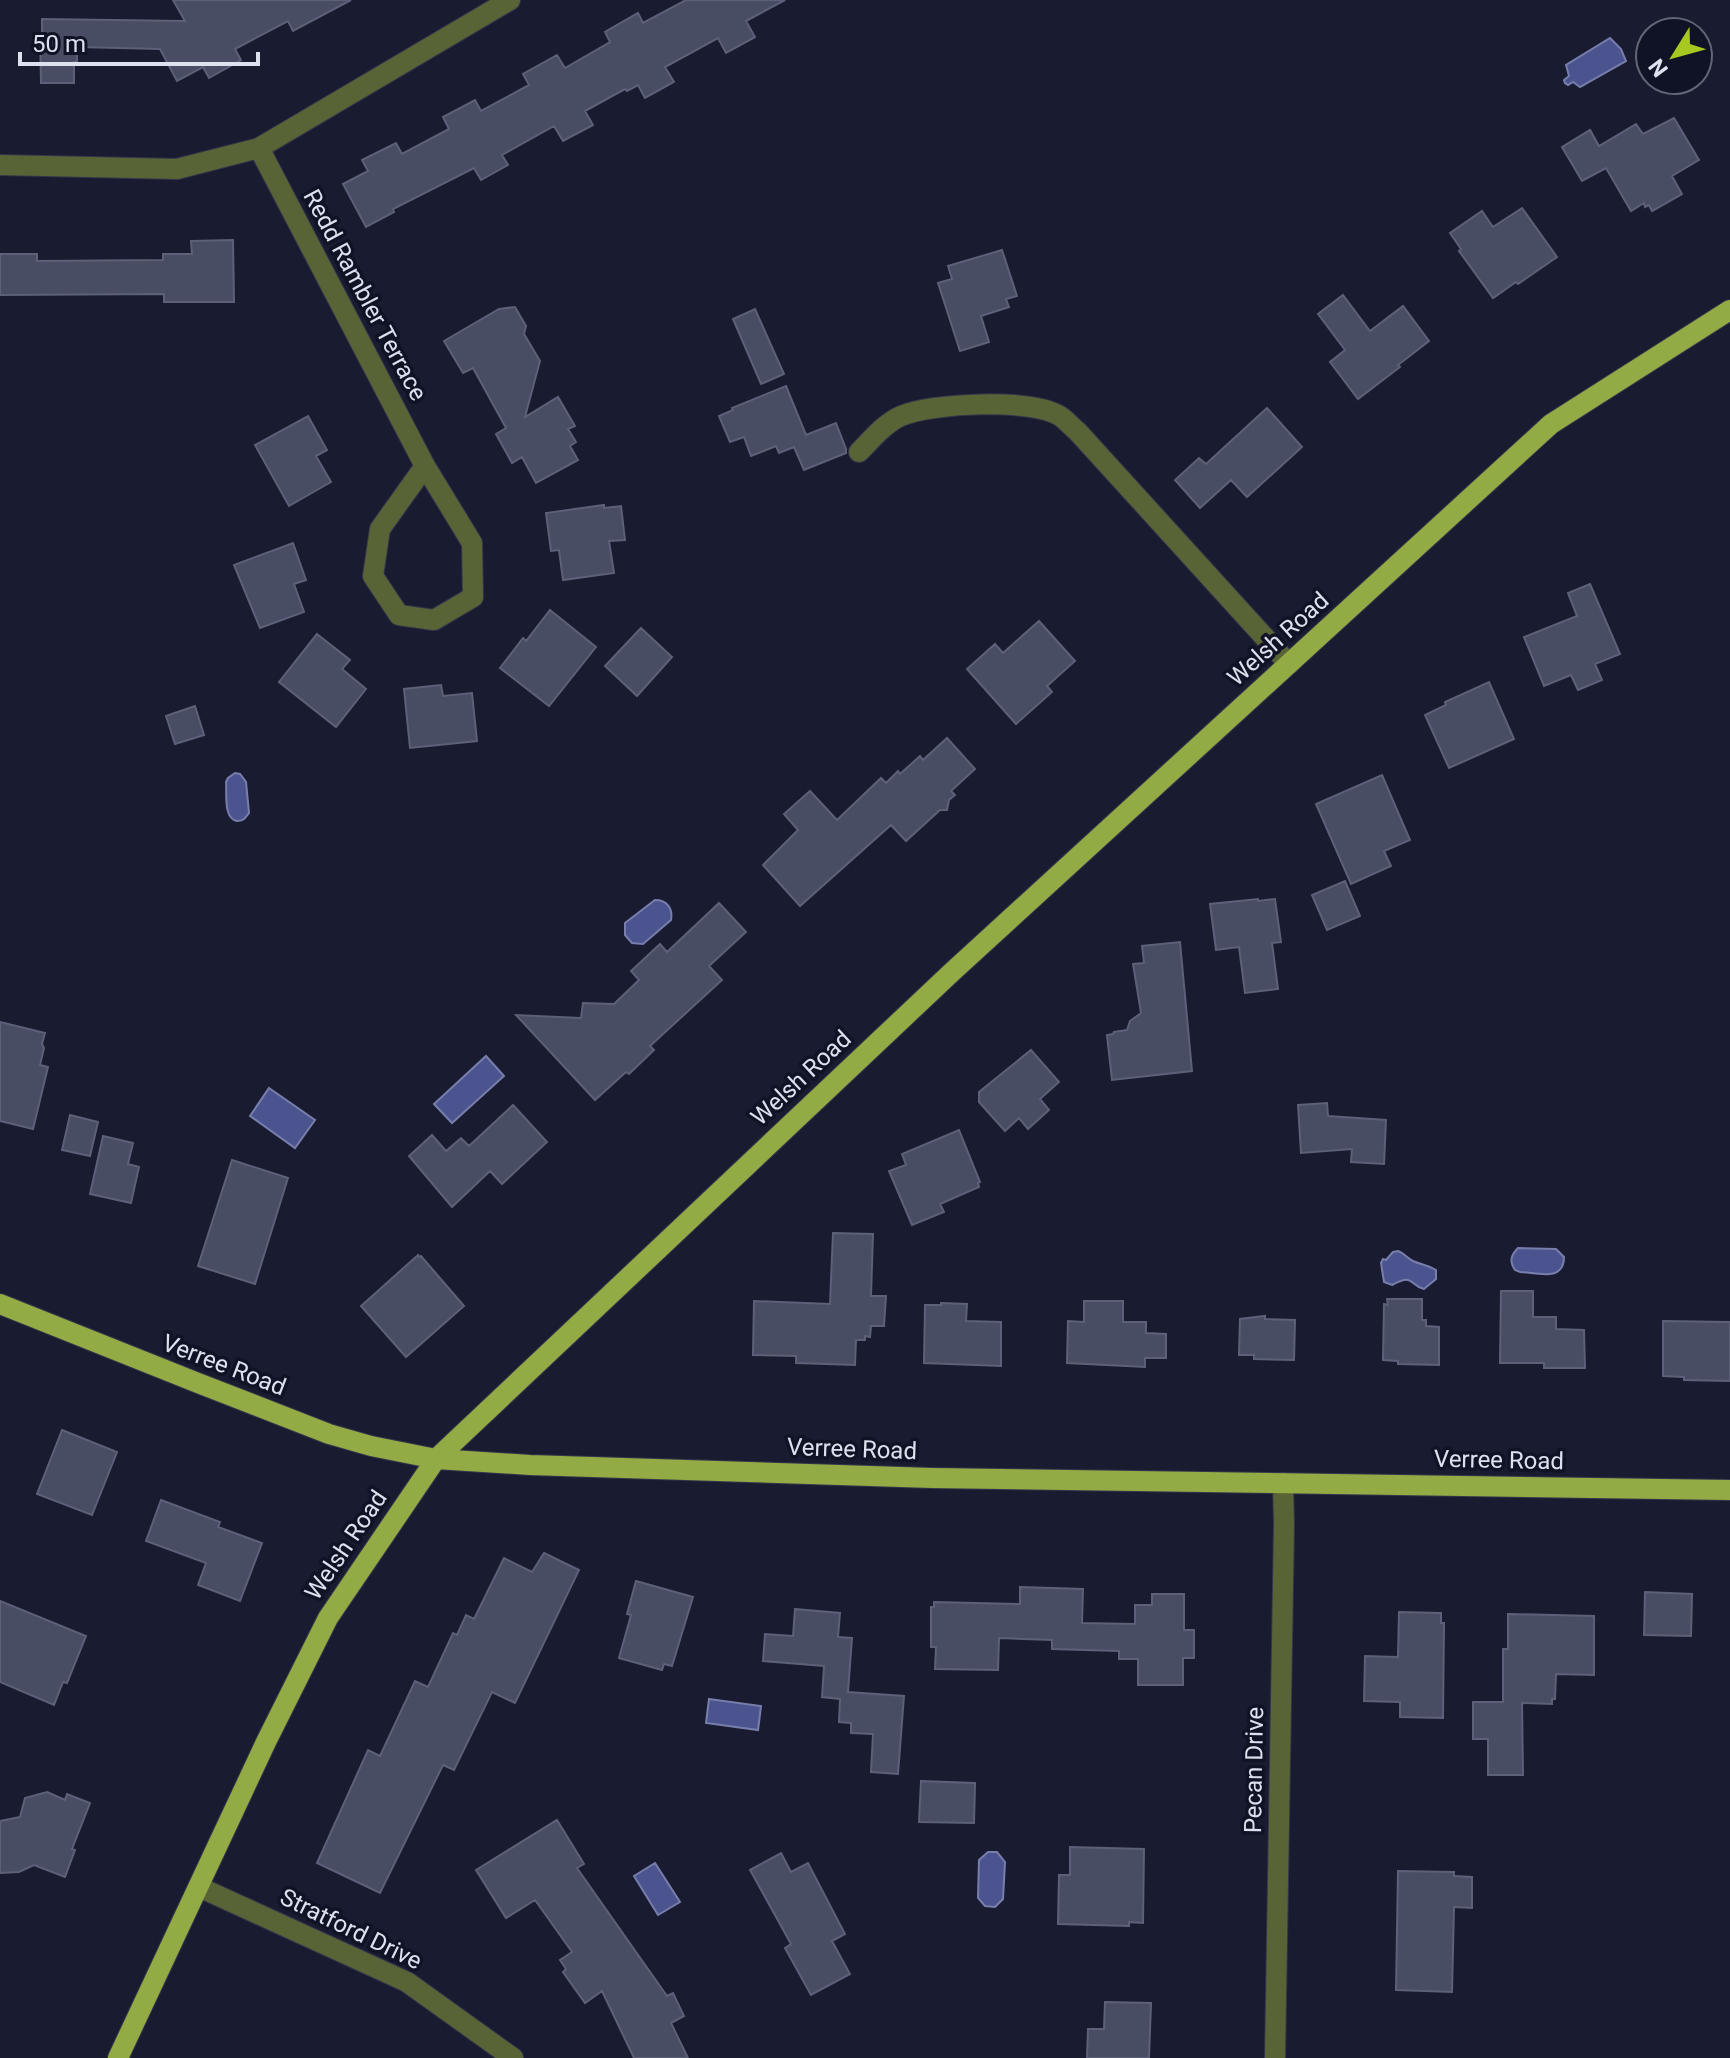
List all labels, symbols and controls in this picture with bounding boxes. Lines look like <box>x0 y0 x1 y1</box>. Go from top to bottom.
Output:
scale bar <box>20 16 258 66</box>
north arrow <box>1634 16 1714 96</box>
text: 50 m <box>32 30 86 58</box>
text: N <box>1644 54 1673 81</box>
street label: Redd Rambler Terrace <box>297 185 433 405</box>
street label: Welsh Road <box>1222 586 1334 692</box>
street label: Welsh Road <box>745 1025 857 1131</box>
street label: Verree Road <box>158 1329 290 1401</box>
street label: Verree Road <box>787 1433 917 1465</box>
street label: Verree Road <box>1434 1445 1564 1475</box>
street label: Welsh Road <box>299 1485 393 1605</box>
street label: Pecan Drive <box>1239 1707 1269 1833</box>
street label: Stratford Drive <box>276 1883 426 1975</box>

